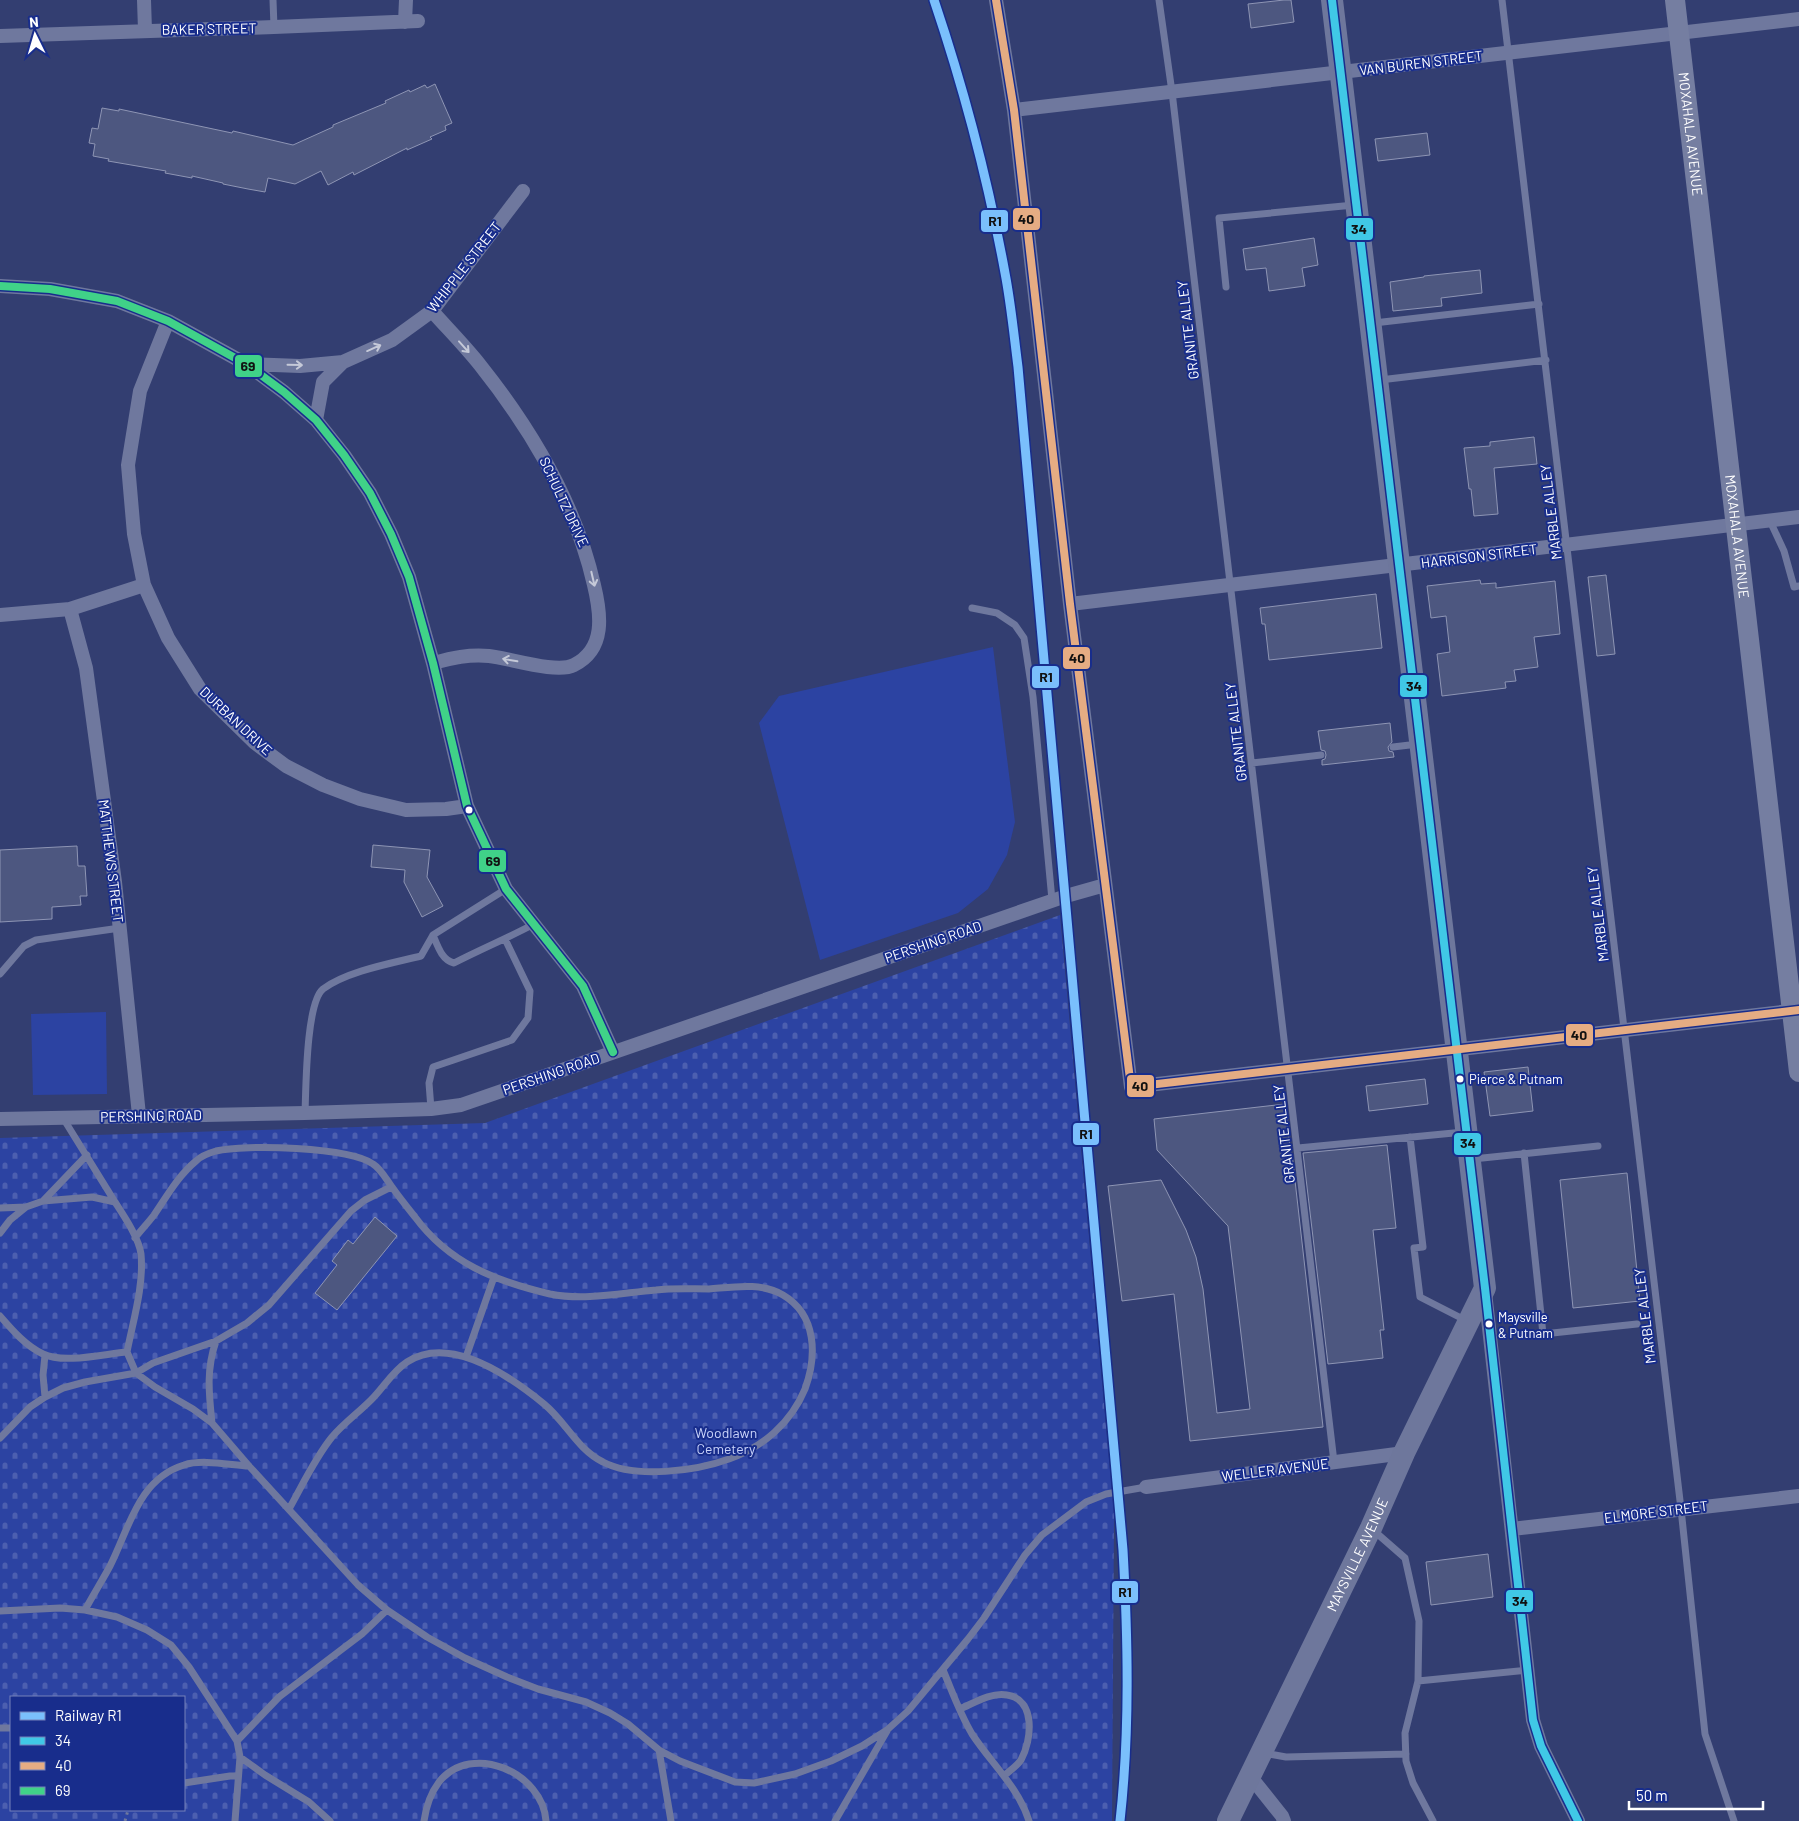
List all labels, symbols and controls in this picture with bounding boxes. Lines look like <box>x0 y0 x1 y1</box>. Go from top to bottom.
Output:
north arrow <box>10 10 60 60</box>
text: N <box>28 13 39 30</box>
street label: BAKER STREET <box>162 19 256 38</box>
street label: VAN BUREN STREET <box>1358 46 1484 79</box>
street label: MOXAHALA AVENUE <box>1675 71 1707 197</box>
line badge: 40 <box>1012 207 1041 231</box>
line badge: R1 <box>980 209 1009 233</box>
text: 40 <box>1018 210 1034 227</box>
text: R1 <box>988 212 1002 229</box>
line badge: 34 <box>1345 217 1374 241</box>
street label: WHIPPLE STREET <box>423 218 504 315</box>
text: 34 <box>1351 220 1367 237</box>
street label: GRANITE ALLEY <box>1173 280 1202 380</box>
one-way arrow <box>459 341 470 354</box>
one-way arrow <box>366 343 381 353</box>
line badge: 69 <box>234 354 263 378</box>
text: 69 <box>241 357 255 374</box>
one-way arrow <box>286 361 302 370</box>
street label: SCHULTZ DRIVE <box>536 454 593 550</box>
street label: MARBLE ALLEY <box>1536 463 1565 561</box>
street label: MOXAHALA AVENUE <box>1722 474 1753 599</box>
street label: HARRISON STREET <box>1420 540 1538 571</box>
one-way arrow <box>589 570 598 586</box>
line badge: 40 <box>1062 646 1091 670</box>
text: 40 <box>1069 649 1085 666</box>
one-way arrow <box>502 654 518 664</box>
line badge: R1 <box>1031 665 1060 689</box>
text: R1 <box>1039 668 1053 685</box>
line badge: 34 <box>1399 674 1428 698</box>
text: 34 <box>1406 677 1422 694</box>
street label: GRANITE ALLEY <box>1221 682 1250 782</box>
street label: DURBAN DRIVE <box>197 683 276 759</box>
street label: MATTHEWS STREET <box>96 798 127 923</box>
unlabelled marker <box>464 805 474 815</box>
line badge: 69 <box>478 849 507 873</box>
text: 69 <box>486 852 500 869</box>
street label: MARBLE ALLEY <box>1583 865 1612 963</box>
street label: PERSHING ROAD <box>882 917 984 966</box>
line badge: 40 <box>1565 1023 1594 1047</box>
text: 40 <box>1571 1026 1587 1043</box>
street label: PERSHING ROAD <box>500 1049 602 1098</box>
place label: Pierce & Putnam <box>1469 1071 1563 1087</box>
line badge: 40 <box>1126 1074 1155 1098</box>
marker: Pierce & Putnam <box>1455 1074 1465 1084</box>
text: 40 <box>1132 1077 1148 1094</box>
street label: GRANITE ALLEY <box>1269 1084 1298 1184</box>
street label: PERSHING ROAD <box>100 1106 202 1125</box>
line badge: R1 <box>1072 1122 1100 1146</box>
text: R1 <box>1079 1125 1093 1142</box>
line badge: 34 <box>1453 1132 1482 1156</box>
text: 34 <box>1460 1134 1476 1151</box>
street label: MARBLE ALLEY <box>1630 1267 1659 1365</box>
place label: Maysville & Putnam <box>1498 1309 1553 1341</box>
marker: Maysville & Putnam <box>1484 1319 1494 1329</box>
park label: Woodlawn Cemetery <box>695 1424 757 1457</box>
street label: WELLER AVENUE <box>1220 1455 1329 1485</box>
street label: MAYSVILLE AVENUE <box>1323 1495 1391 1614</box>
street label: ELMORE STREET <box>1603 1497 1709 1526</box>
line badge: R1 <box>1111 1580 1139 1604</box>
text: R1 <box>1118 1583 1132 1600</box>
line badge: 34 <box>1505 1589 1534 1613</box>
text: 34 <box>1512 1592 1528 1609</box>
legend <box>10 1696 185 1811</box>
text: Railway R1 <box>55 1706 122 1724</box>
text: 34 <box>55 1731 71 1749</box>
text: 40 <box>55 1756 72 1774</box>
scale bar <box>1629 1778 1763 1810</box>
text: 69 <box>55 1781 71 1799</box>
text: 50 m <box>1636 1786 1668 1804</box>

